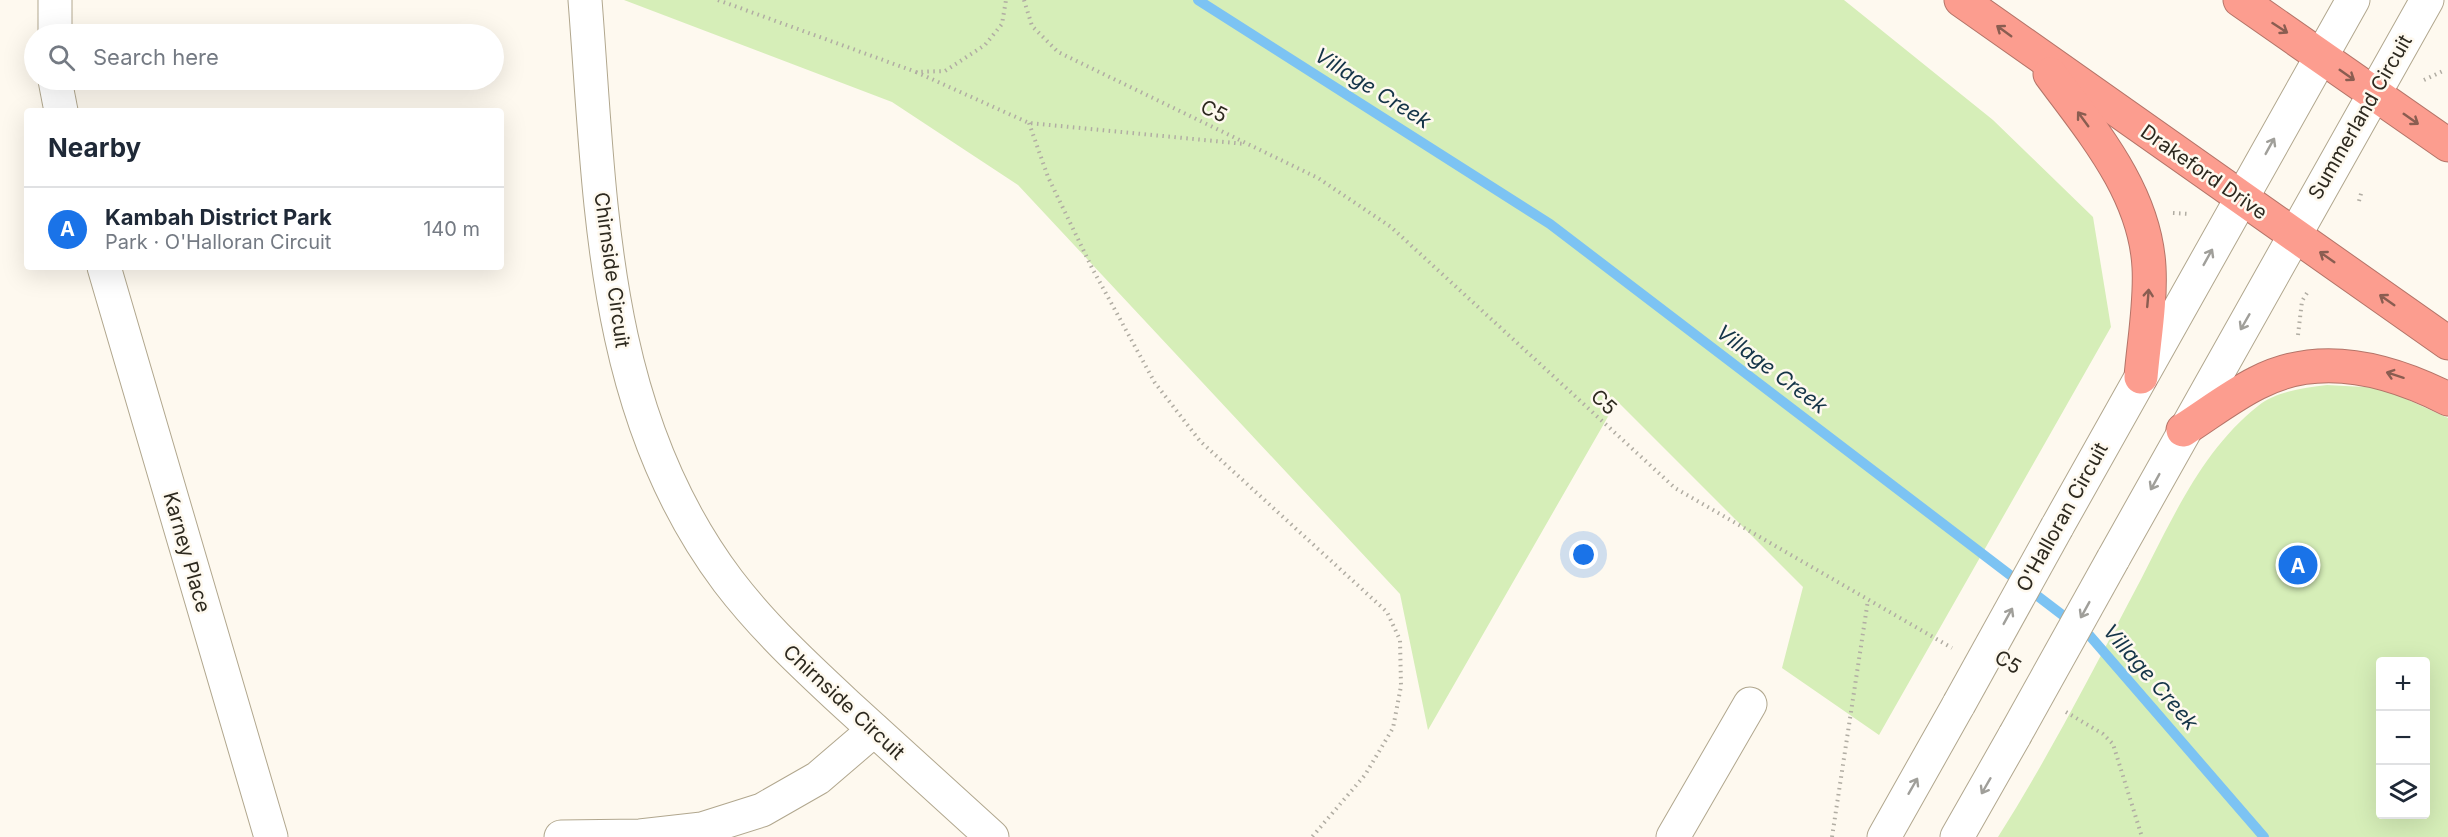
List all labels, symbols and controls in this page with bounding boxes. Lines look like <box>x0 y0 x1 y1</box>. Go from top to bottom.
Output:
one-way arrow <box>2272 22 2288 34</box>
search box <box>24 24 504 90</box>
one-way arrow <box>1997 25 2013 37</box>
street label: Summerland Circuit <box>2303 30 2417 204</box>
icon: search <box>45 41 78 74</box>
water label: Village Creek <box>1310 42 1436 134</box>
text: Search here <box>93 44 219 70</box>
one-way arrow <box>2339 69 2355 81</box>
street label: C5 <box>1197 94 1231 128</box>
one-way arrow <box>2077 112 2089 128</box>
one-way arrow <box>2403 113 2419 125</box>
street label: Drakeford Drive <box>2136 119 2272 225</box>
text: Nearby <box>48 132 141 163</box>
one-way arrow <box>2264 138 2276 155</box>
street label: Chirnside Circuit <box>589 191 635 350</box>
text: Kambah District Park <box>105 204 332 230</box>
text: A <box>60 217 75 241</box>
text: 140 m <box>423 217 480 241</box>
text: Park · O'Halloran Circuit <box>105 230 331 254</box>
one-way arrow <box>2202 249 2214 266</box>
one-way arrow <box>2320 251 2336 263</box>
one-way arrow <box>2142 288 2153 308</box>
one-way arrow <box>2379 294 2395 306</box>
one-way arrow <box>2239 313 2251 330</box>
water label: Village Creek <box>1712 319 1833 419</box>
one-way arrow <box>2386 369 2405 380</box>
street label: C5 <box>1586 384 1622 420</box>
street label: O'Halloran Circuit <box>2011 438 2113 596</box>
one-way arrow <box>2149 472 2160 490</box>
street label: Karney Place <box>158 489 216 615</box>
your location <box>1569 540 1598 569</box>
pin: A <box>2278 542 2318 588</box>
one-way arrow <box>2079 600 2090 618</box>
one-way arrow <box>2003 608 2014 626</box>
water label: Village Creek <box>2098 619 2204 735</box>
street label: Chirnside Circuit <box>778 640 910 765</box>
street label: C5 <box>1990 645 2026 679</box>
map controls <box>2376 657 2430 819</box>
button: + <box>2376 657 2430 711</box>
button: − <box>2376 711 2430 765</box>
button: layers <box>2376 765 2430 819</box>
one-way arrow <box>1980 777 1992 794</box>
one-way arrow <box>1907 778 1919 795</box>

